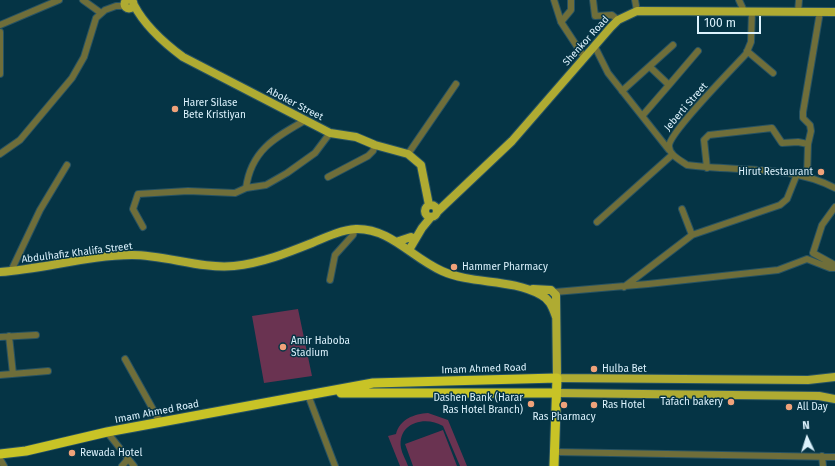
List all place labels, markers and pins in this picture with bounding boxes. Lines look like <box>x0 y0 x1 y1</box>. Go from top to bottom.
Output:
place label: Harer Silase Bete Kristiyan <box>183 97 246 120</box>
marker: Harer Silase Bete Kristiyan <box>170 104 180 114</box>
place label: Hirut Restaurant <box>738 166 813 178</box>
marker: Hirut Restaurant <box>816 167 826 177</box>
place label: Hammer Pharmacy <box>462 261 548 273</box>
marker: Hammer Pharmacy <box>449 262 459 272</box>
place label: Amir Haboba Stadium <box>291 335 350 358</box>
marker: Amir Haboba Stadium <box>278 342 288 352</box>
place label: Hulba Bet <box>602 363 647 375</box>
marker: Hulba Bet <box>589 364 599 374</box>
place label: Dashen Bank (Harar Ras Hotel Branch) <box>433 392 523 416</box>
place label: Tafach bakery <box>660 396 723 408</box>
marker: Tafach bakery <box>726 397 736 407</box>
marker: Dashen Bank (Harar Ras Hotel Branch) <box>526 399 536 409</box>
place label: Ras Hotel <box>602 399 645 411</box>
marker: Ras Pharmacy <box>559 400 569 410</box>
marker: Ras Hotel <box>589 400 599 410</box>
place label: All Day <box>797 401 828 413</box>
marker: All Day <box>784 402 794 412</box>
place label: Ras Pharmacy <box>532 411 596 423</box>
place label: Rewada Hotel <box>80 447 142 459</box>
marker: Rewada Hotel <box>67 448 77 458</box>

